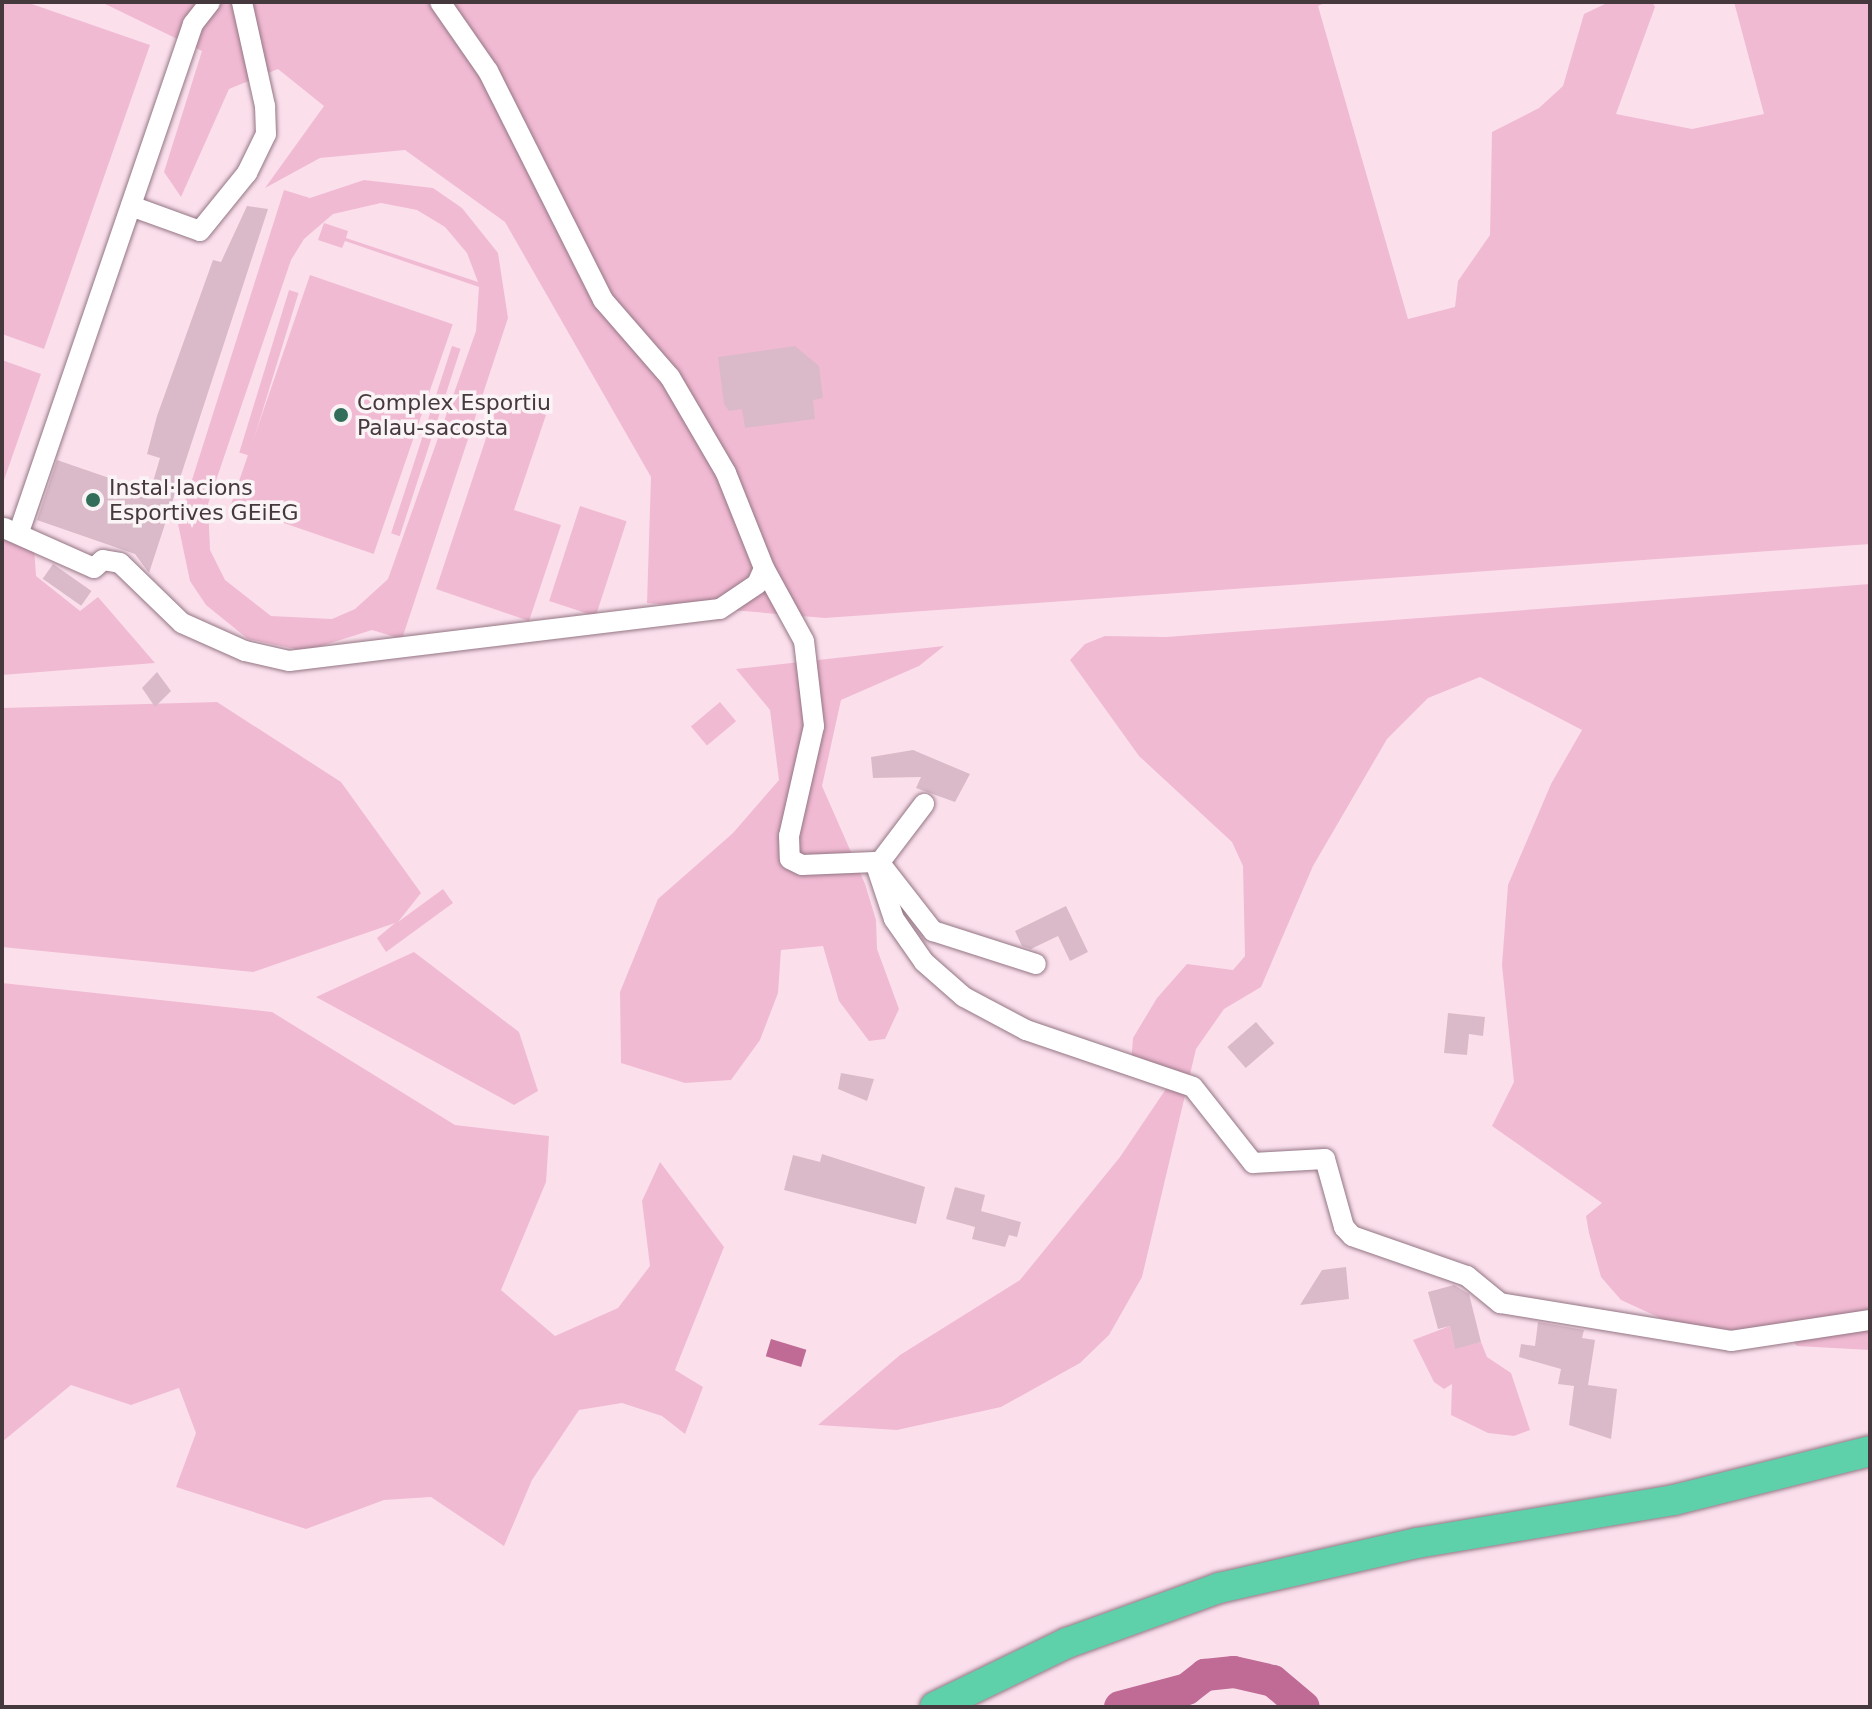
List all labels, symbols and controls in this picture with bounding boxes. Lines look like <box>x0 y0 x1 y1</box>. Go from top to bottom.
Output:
place label: Complex Esportiu Palau-sacosta <box>357 389 551 440</box>
marker: Complex Esportiu Palau-sacosta <box>332 406 350 424</box>
place label: Instal·lacions Esportives GEiEG <box>109 474 299 526</box>
marker: Instal·lacions Esportives GEiEG <box>84 491 102 509</box>

